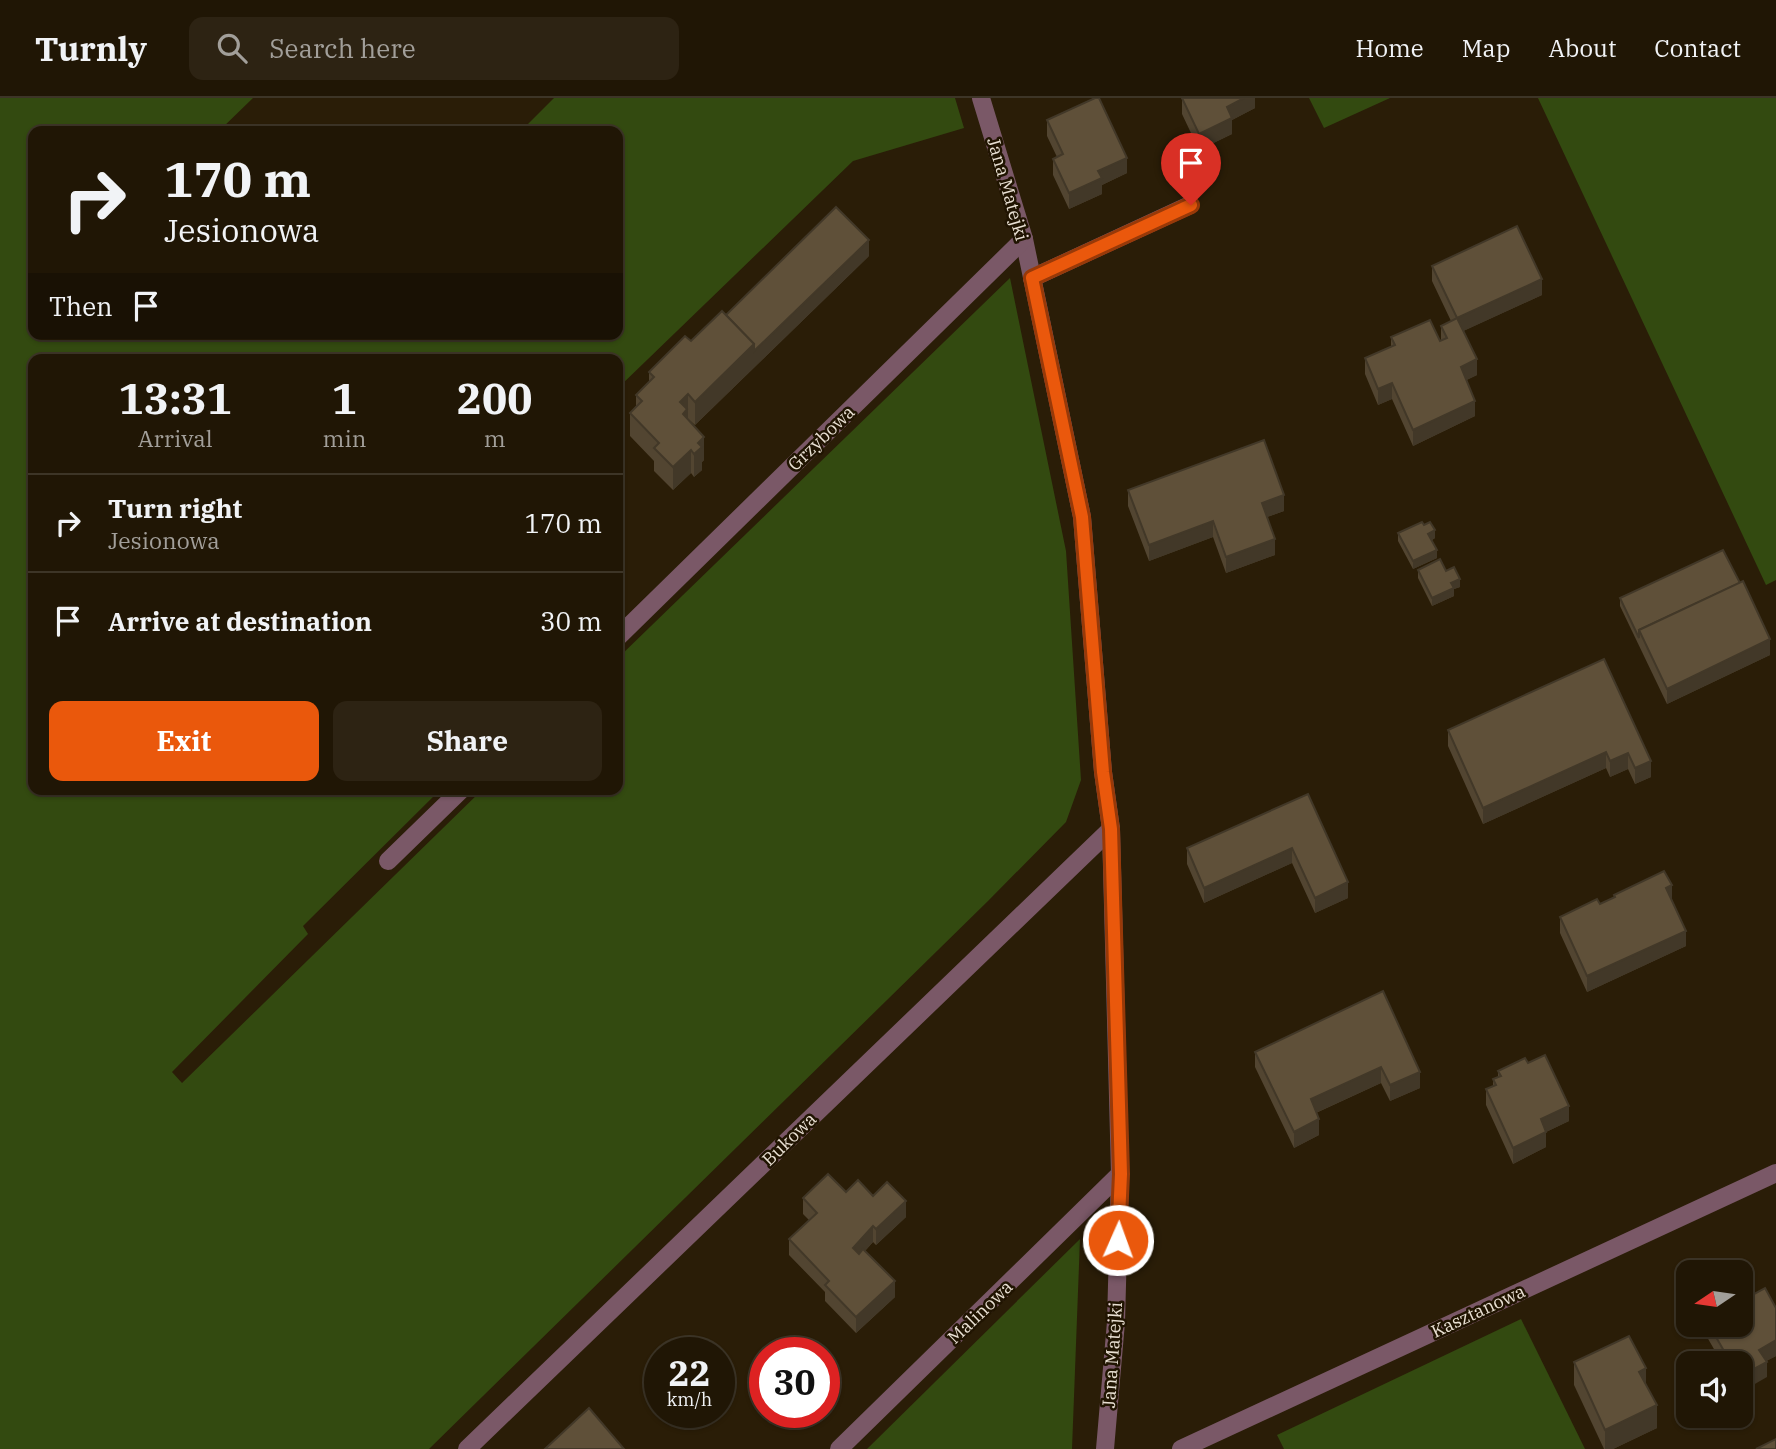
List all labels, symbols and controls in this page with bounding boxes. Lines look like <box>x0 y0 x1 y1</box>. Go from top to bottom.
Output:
search box <box>189 17 679 80</box>
text: Turnly <box>35 27 147 70</box>
icon: search <box>213 29 251 67</box>
text: Search here <box>269 31 416 65</box>
text: Home <box>1356 32 1424 64</box>
text: Map <box>1462 32 1510 64</box>
text: About <box>1548 32 1616 64</box>
text: Contact <box>1654 32 1741 64</box>
pin <box>1161 133 1221 205</box>
street label: Jana Matejki <box>982 135 1034 244</box>
icon: arrive <box>1172 144 1210 182</box>
text: 170 m <box>164 147 311 210</box>
icon: right <box>49 154 140 245</box>
text: Jesionowa <box>164 209 320 251</box>
icon: arrive <box>127 287 165 325</box>
text: Then <box>49 289 113 323</box>
text: 13:31 <box>118 371 232 426</box>
text: 1 <box>332 371 357 426</box>
text: 200 <box>457 371 532 426</box>
street label: Grzybowa <box>783 400 859 476</box>
text: Arrival <box>138 423 213 453</box>
text: min <box>323 423 366 453</box>
text: m <box>484 423 506 453</box>
text: Turn right <box>108 491 242 525</box>
icon: right <box>49 504 87 542</box>
text: 170 m <box>524 506 602 540</box>
text: Jesionowa <box>108 525 220 555</box>
icon: arrive <box>49 602 87 640</box>
text: Arrive at destination <box>108 604 372 638</box>
text: 30 m <box>540 604 602 638</box>
button: Exit <box>49 701 319 781</box>
button: Share <box>333 701 602 781</box>
street label: Bukowa <box>757 1107 821 1171</box>
position arrow <box>1081 1203 1155 1277</box>
north arrow <box>1676 1260 1754 1337</box>
map controls <box>1676 1260 1753 1428</box>
street label: Malinowa <box>943 1275 1018 1349</box>
street label: Kasztanowa <box>1427 1279 1529 1343</box>
street label: Jana Matejki <box>1097 1301 1127 1409</box>
speed limit sign: 30 <box>749 1337 840 1428</box>
text: 22 <box>668 1350 711 1396</box>
button: sound <box>1676 1351 1753 1428</box>
text: km/h <box>667 1388 712 1411</box>

